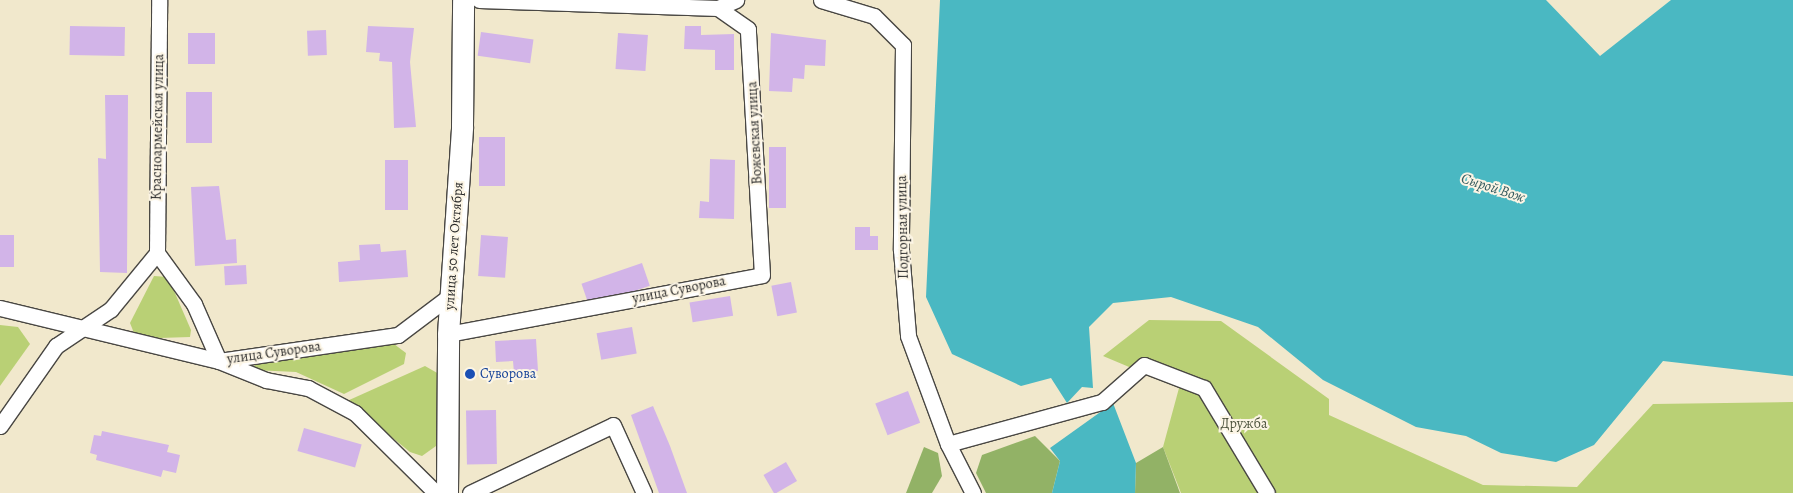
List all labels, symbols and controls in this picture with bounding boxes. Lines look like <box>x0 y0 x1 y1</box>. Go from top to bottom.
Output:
street label: Красноармейская улица <box>148 54 168 200</box>
street label: Вожевская улица <box>744 81 766 185</box>
water label: Сырой Вож <box>1459 169 1527 207</box>
street label: Подгорная улица <box>894 175 912 279</box>
street label: улица 50 лет Октября <box>441 181 467 311</box>
street label: улица Суворова <box>631 273 727 307</box>
street label: улица Суворова <box>226 338 322 368</box>
place label: Суворова <box>480 366 536 382</box>
marker: Суворова <box>464 368 476 380</box>
park label: Дружба <box>1221 416 1267 432</box>

